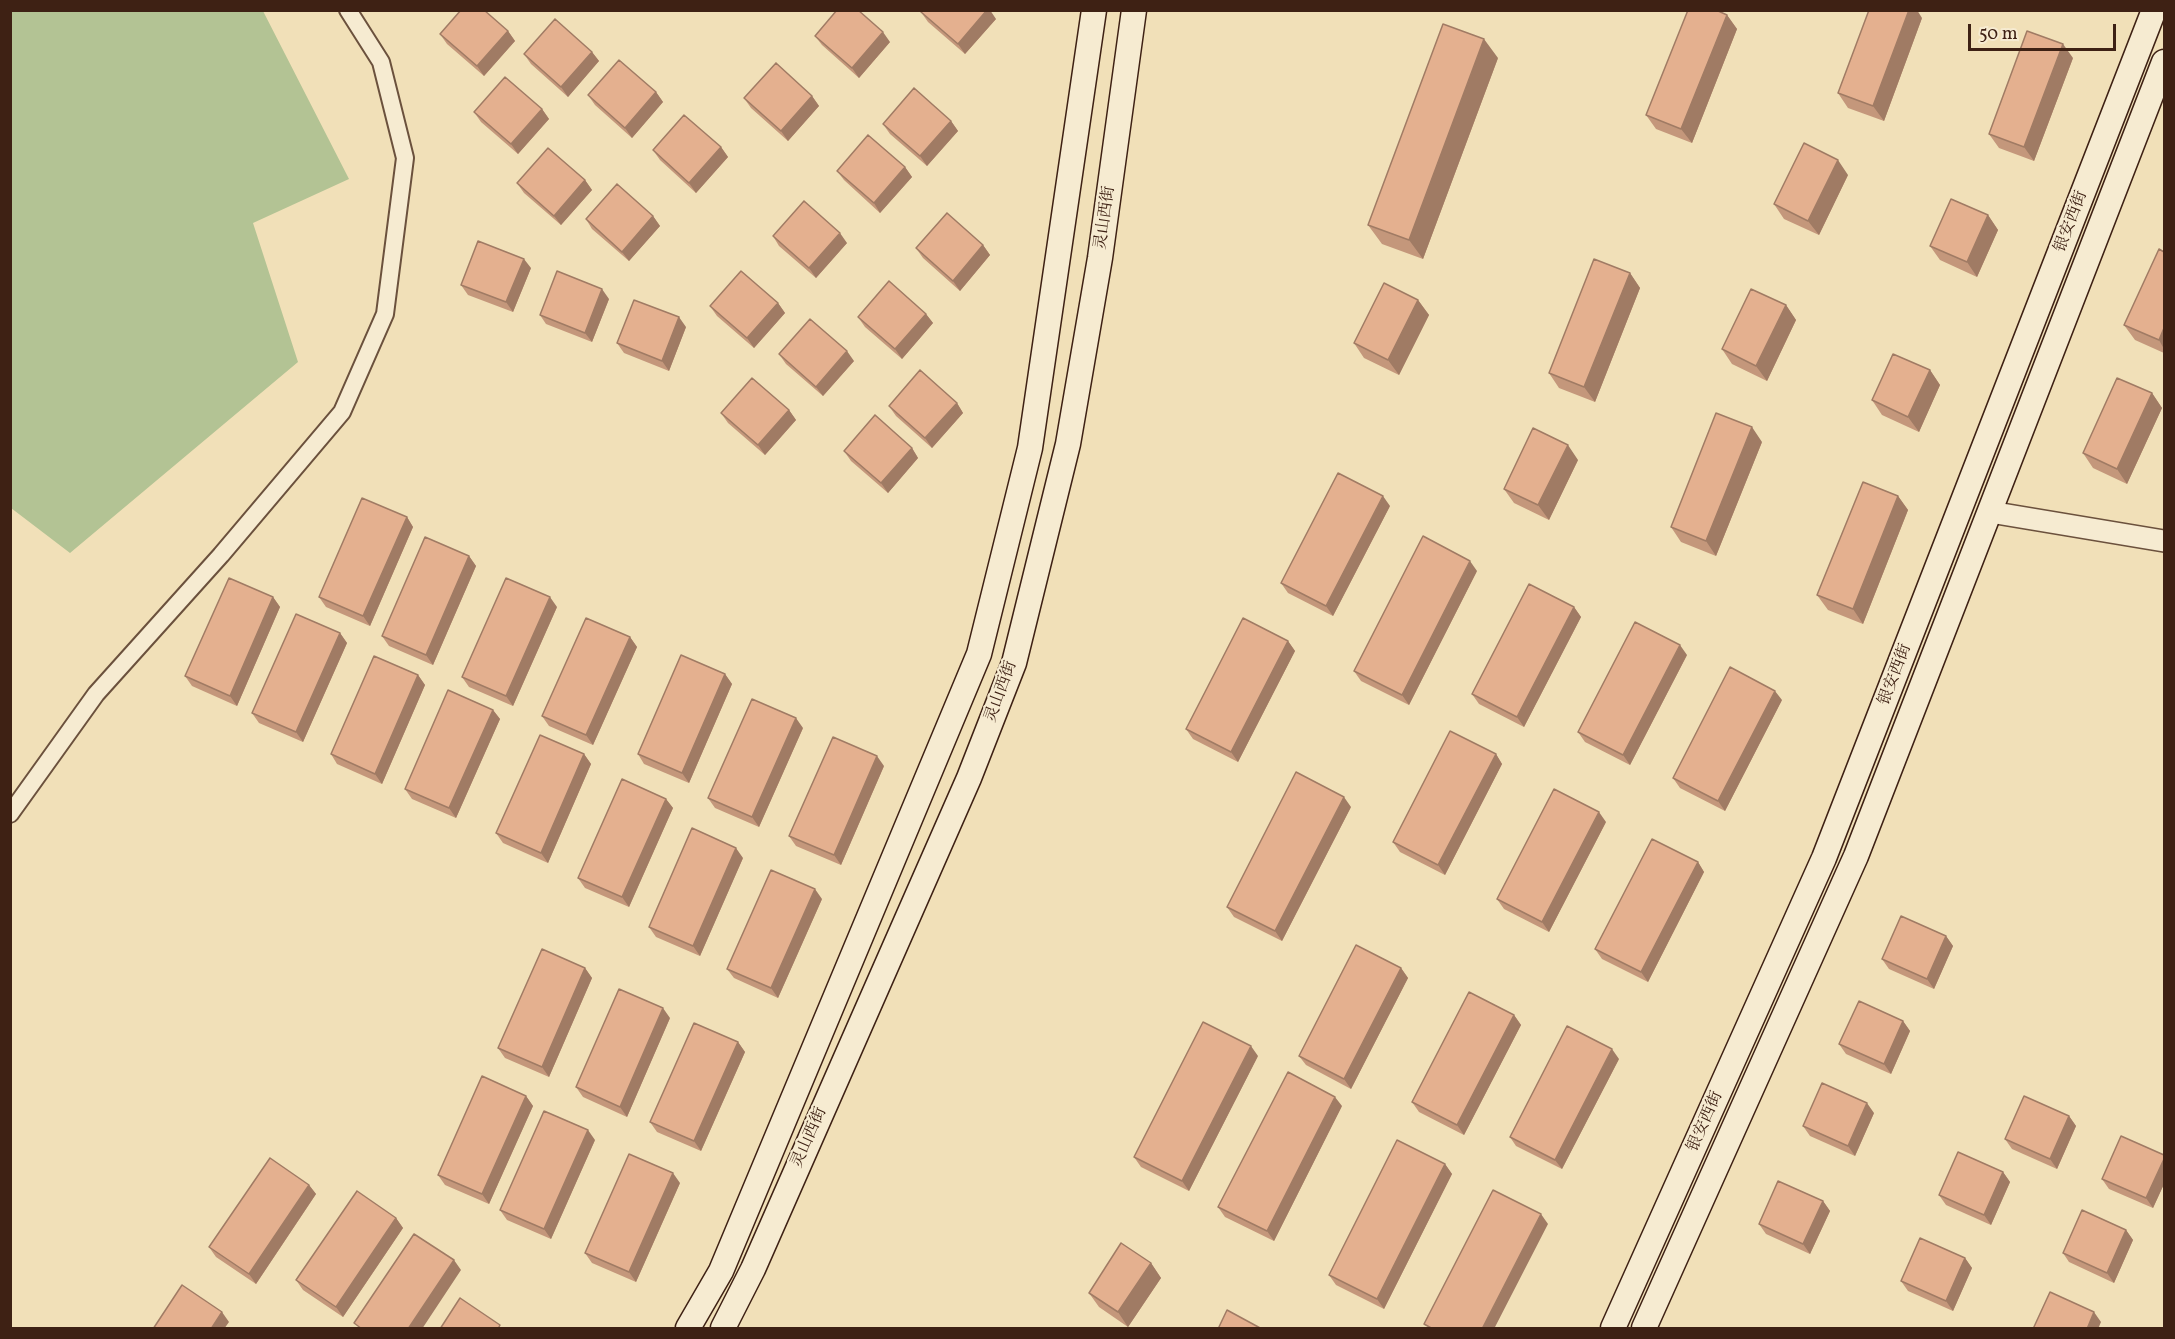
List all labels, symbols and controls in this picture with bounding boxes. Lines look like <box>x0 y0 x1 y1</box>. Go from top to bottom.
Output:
scale bar <box>1971 12 2120 50</box>
text: 50 m <box>1979 22 2018 47</box>
street label: 灵山西街 <box>1092 185 1120 251</box>
street label: 银安西街 <box>2052 189 2092 255</box>
street label: 银安西街 <box>1876 642 1916 708</box>
street label: 灵山西街 <box>982 659 1022 725</box>
street label: 银安西街 <box>1684 1089 1728 1155</box>
street label: 灵山西街 <box>788 1105 832 1171</box>

